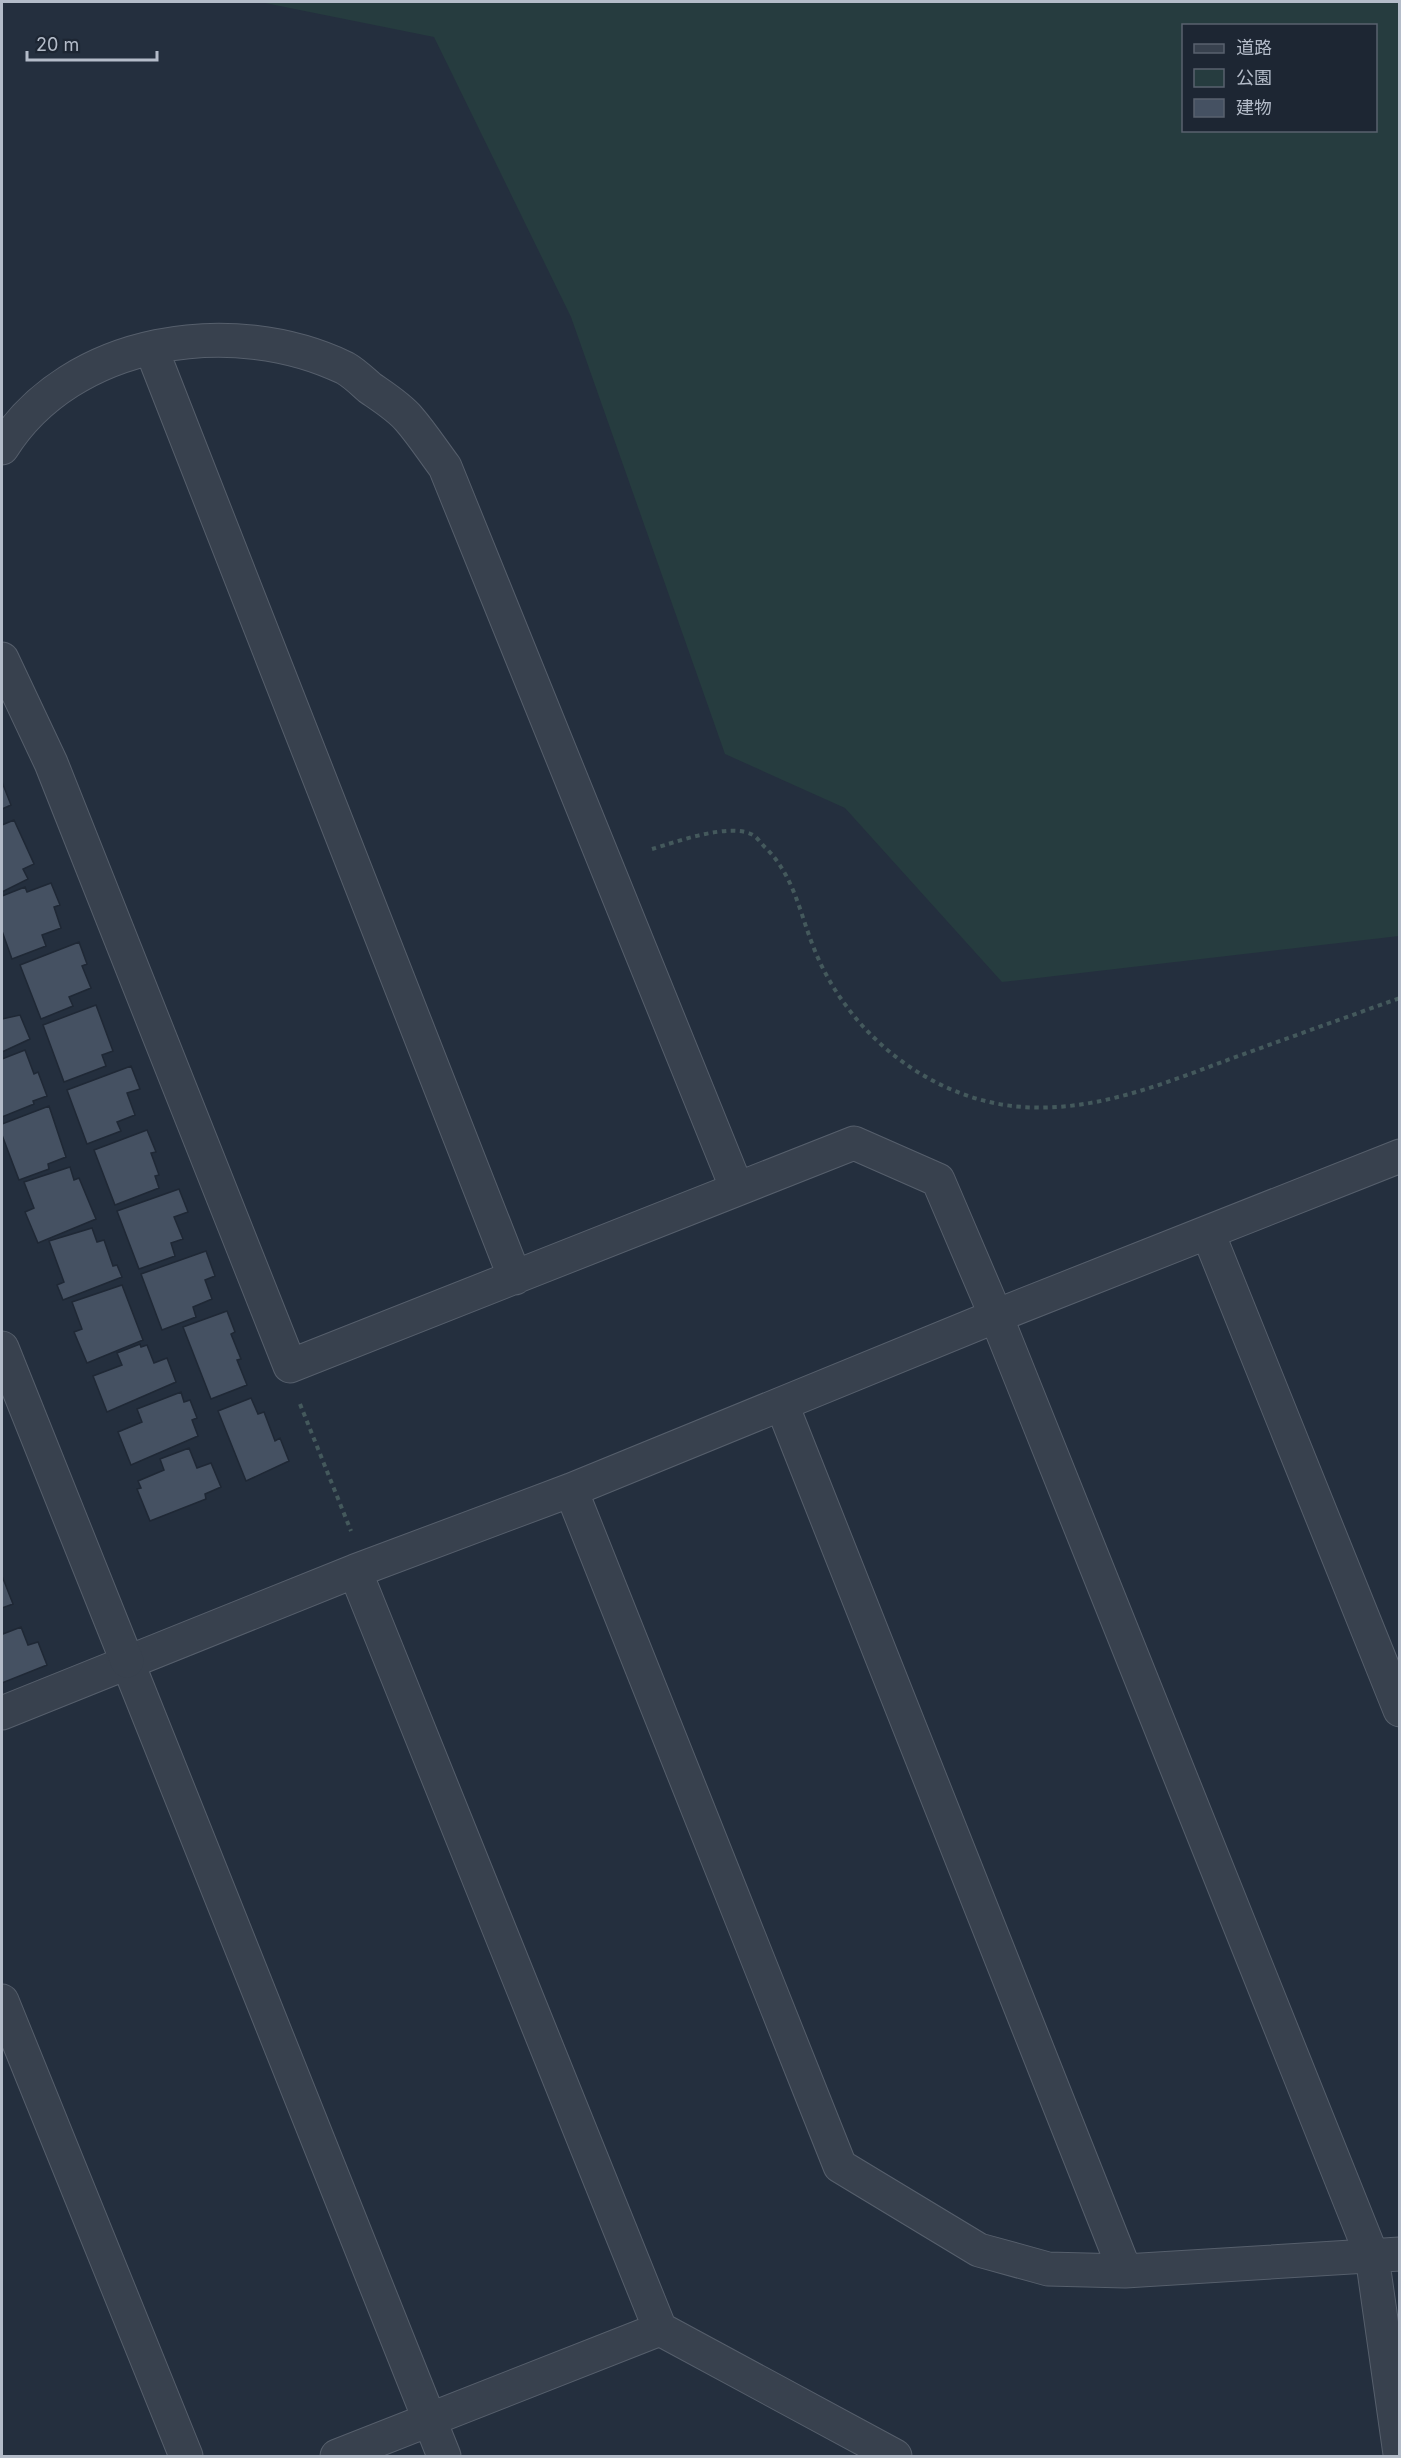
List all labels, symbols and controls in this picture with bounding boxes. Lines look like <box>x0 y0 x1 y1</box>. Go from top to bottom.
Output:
scale bar <box>27 24 158 62</box>
legend <box>1182 24 1377 132</box>
text: 20 m <box>36 34 79 55</box>
text: 道路 <box>1236 37 1272 58</box>
text: 公園 <box>1236 67 1272 88</box>
text: 建物 <box>1236 97 1272 118</box>

